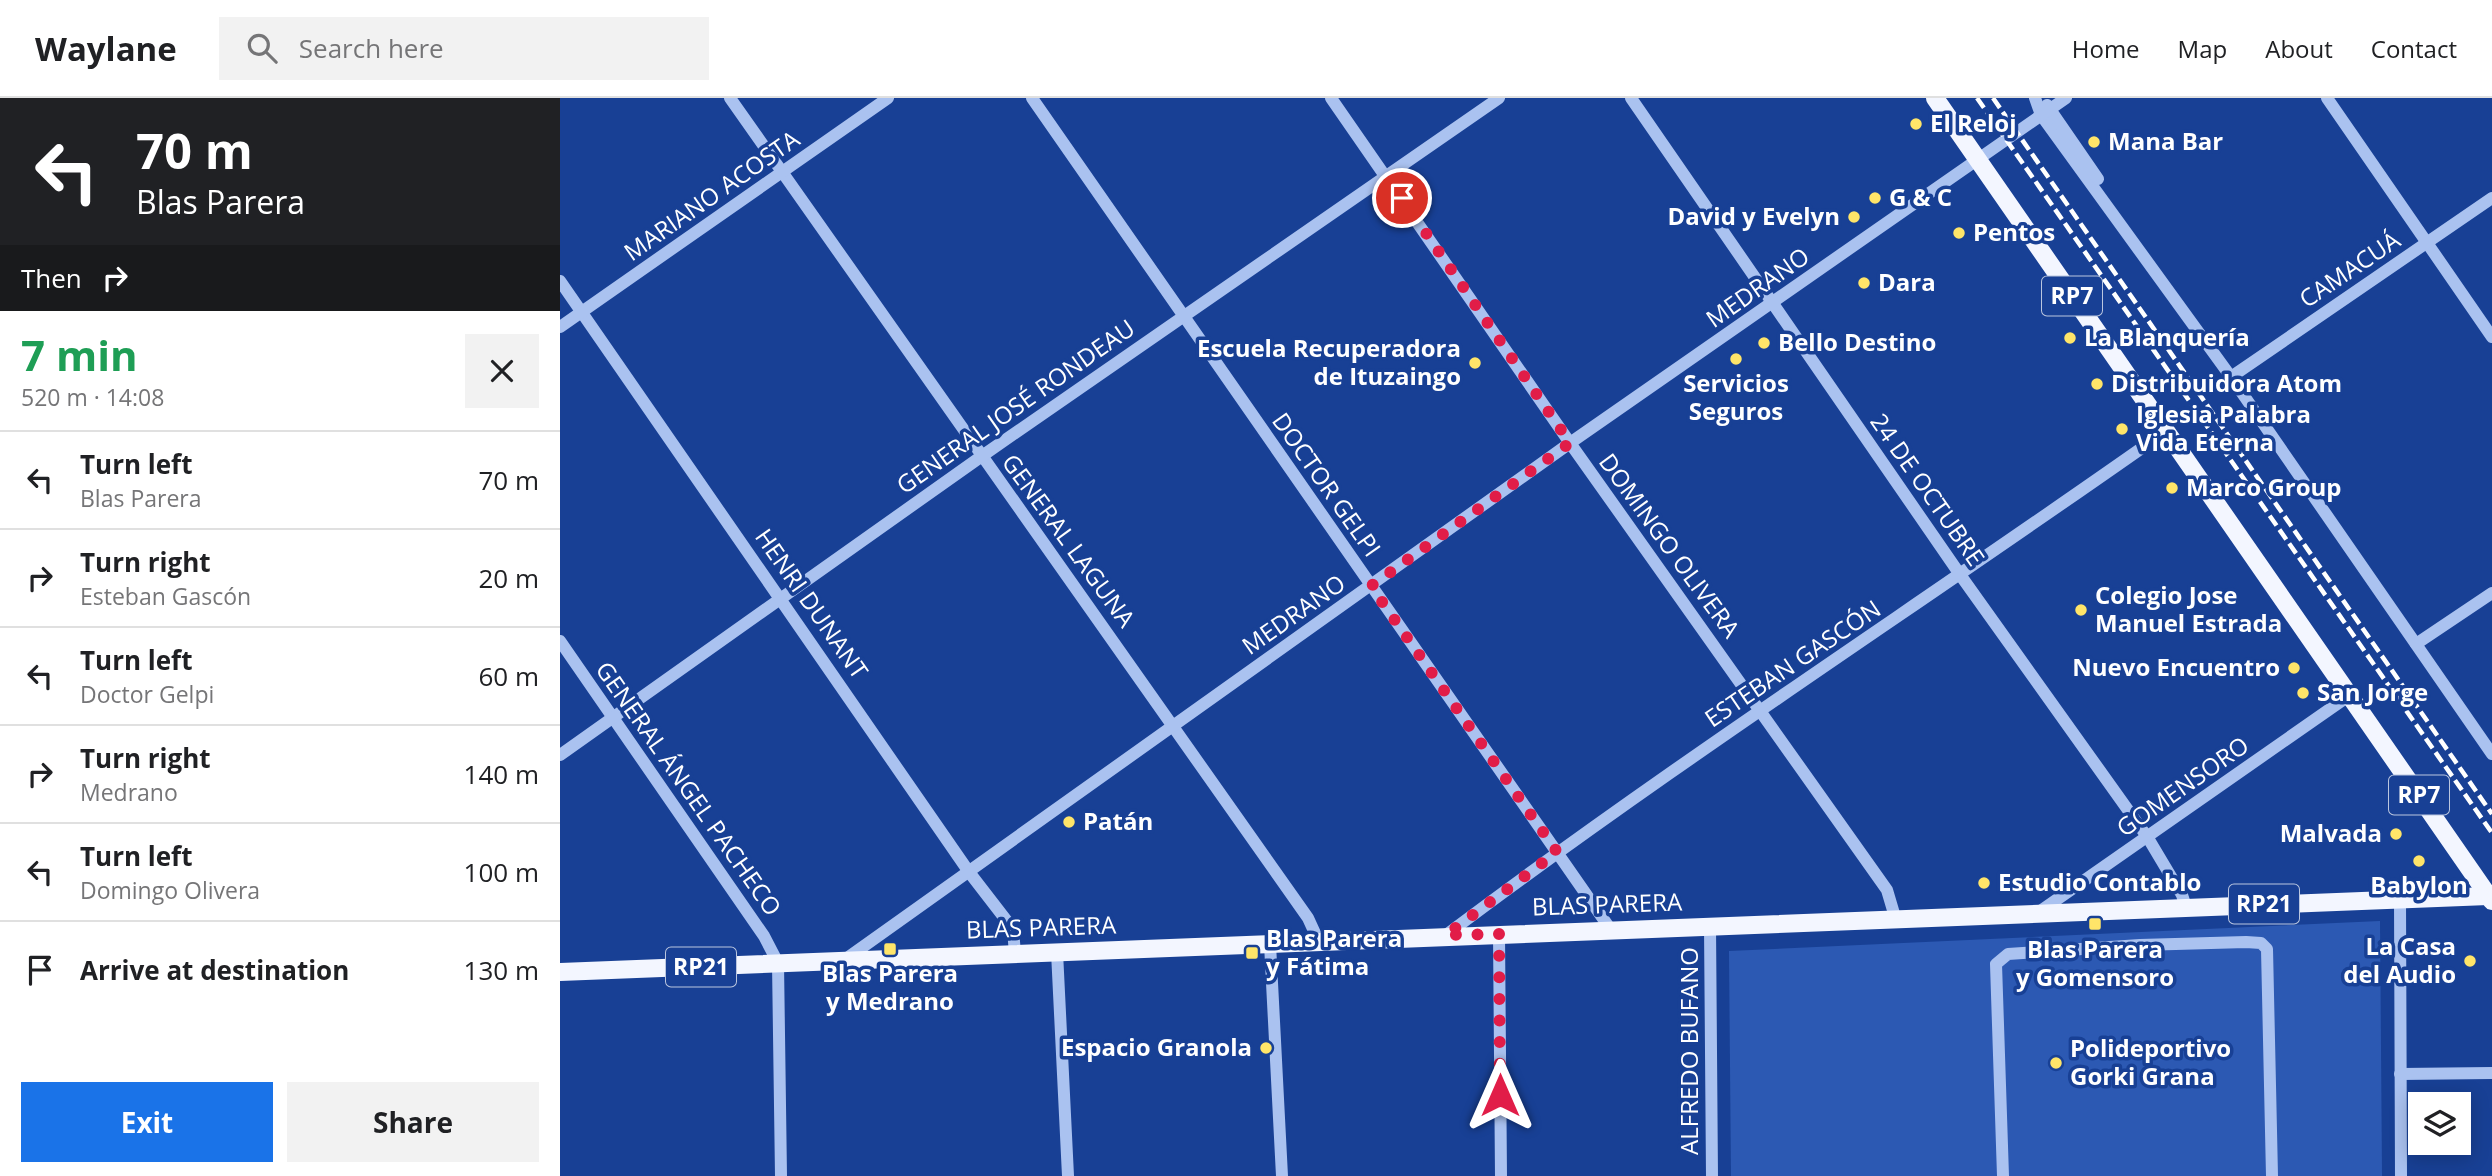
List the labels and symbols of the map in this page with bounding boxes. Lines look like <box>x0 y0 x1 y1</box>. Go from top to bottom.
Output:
place label: El Reloj <box>1930 106 2017 139</box>
marker: El Reloj <box>1908 116 1924 132</box>
street label: MARIANO ACOSTA <box>617 121 806 268</box>
place label: Mana Bar <box>2108 124 2223 157</box>
marker: Mana Bar <box>2086 134 2102 150</box>
pin <box>1372 168 1432 228</box>
place label: G & C <box>1889 180 1952 213</box>
marker: G & C <box>1867 190 1883 206</box>
place label: David y Evelyn <box>1667 199 1840 232</box>
marker: David y Evelyn <box>1846 209 1862 225</box>
place label: Pentos <box>1973 215 2055 248</box>
street label: CAMACUÁ <box>2292 223 2407 315</box>
marker: Pentos <box>1951 225 1967 241</box>
street label: MEDRANO <box>1699 239 1815 334</box>
place label: Dara <box>1878 265 1936 298</box>
marker: Dara <box>1856 275 1872 291</box>
road number: RP7 <box>2042 276 2102 316</box>
street label: GENERAL JOSÉ RONDEAU <box>889 311 1141 501</box>
place label: La Blanquería <box>2084 320 2250 353</box>
place label: Bello Destino <box>1778 325 1936 358</box>
marker: La Blanquería <box>2062 330 2078 346</box>
place label: Escuela Recuperadora de Ituzaingo <box>1197 331 1461 392</box>
marker: Bello Destino <box>1756 335 1772 351</box>
marker: Servicios Seguros <box>1728 351 1744 367</box>
marker: Escuela Recuperadora de Ituzaingo <box>1467 355 1483 371</box>
place label: Servicios Seguros <box>1683 366 1789 427</box>
place label: Distribuidora Atom <box>2111 366 2342 399</box>
marker: Distribuidora Atom <box>2089 376 2105 392</box>
place label: Iglesia Palabra Vida Eterna <box>2136 397 2311 458</box>
street label: DOCTOR GELPI <box>1265 406 1389 563</box>
street label: 24 DE OCTUBRE <box>1863 406 1993 572</box>
marker: Iglesia Palabra Vida Eterna <box>2114 421 2130 437</box>
street label: DOMINGO OLIVERA <box>1592 446 1749 645</box>
street label: GENERAL LAGUNA <box>995 447 1144 634</box>
place label: Marco Group <box>2186 470 2342 503</box>
marker: Marco Group <box>2164 480 2180 496</box>
street label: HENRI DUNANT <box>748 521 876 685</box>
street label: MEDRANO <box>1235 566 1351 661</box>
place label: Colegio Jose Manuel Estrada <box>2095 578 2282 639</box>
street label: ESTEBAN GASCÓN <box>1698 592 1887 734</box>
marker: Colegio Jose Manuel Estrada <box>2073 602 2089 618</box>
place label: Nuevo Encuentro <box>2072 650 2280 683</box>
street label: GENERAL ÁNGEL PACHECO <box>589 654 790 922</box>
marker: Nuevo Encuentro <box>2286 660 2302 676</box>
place label: San Jorge <box>2317 675 2428 708</box>
marker: San Jorge <box>2295 685 2311 701</box>
street label: GOMENSORO <box>2109 728 2255 844</box>
road number: RP7 <box>2389 776 2449 814</box>
place label: Patán <box>1083 804 1153 837</box>
marker: Patán <box>1061 814 1077 830</box>
place label: Malvada <box>2280 816 2382 849</box>
marker: Malvada <box>2388 826 2404 842</box>
marker: Babylon <box>2411 853 2427 869</box>
place label: Estudio Contablo <box>1998 865 2201 898</box>
place label: Babylon <box>2370 868 2468 901</box>
marker: Estudio Contablo <box>1976 875 1992 891</box>
street label: BLAS PARERA <box>1531 884 1683 923</box>
road number: RP21 <box>2229 884 2299 924</box>
street label: BLAS PARERA <box>965 907 1117 946</box>
marker: Blas Parera y Gomensoro <box>2087 916 2103 932</box>
place label: Blas Parera y Fátima <box>1266 921 1402 982</box>
place label: La Casa del Audio <box>2343 929 2456 990</box>
place label: Blas Parera y Gomensoro <box>2016 932 2174 993</box>
marker: Blas Parera y Medrano <box>882 941 898 957</box>
marker: Blas Parera y Fátima <box>1244 945 1260 961</box>
road number: RP21 <box>666 947 736 986</box>
street label: ALFREDO BUFANO <box>1672 947 1705 1155</box>
marker: La Casa del Audio <box>2462 953 2478 969</box>
place label: Blas Parera y Medrano <box>822 956 958 1017</box>
place label: Espacio Granola <box>1061 1030 1252 1063</box>
place label: Polideportivo Gorki Grana <box>2070 1031 2231 1092</box>
marker: Espacio Granola <box>1258 1040 1274 1056</box>
marker: Polideportivo Gorki Grana <box>2048 1055 2064 1071</box>
position arrow <box>1463 1058 1537 1132</box>

